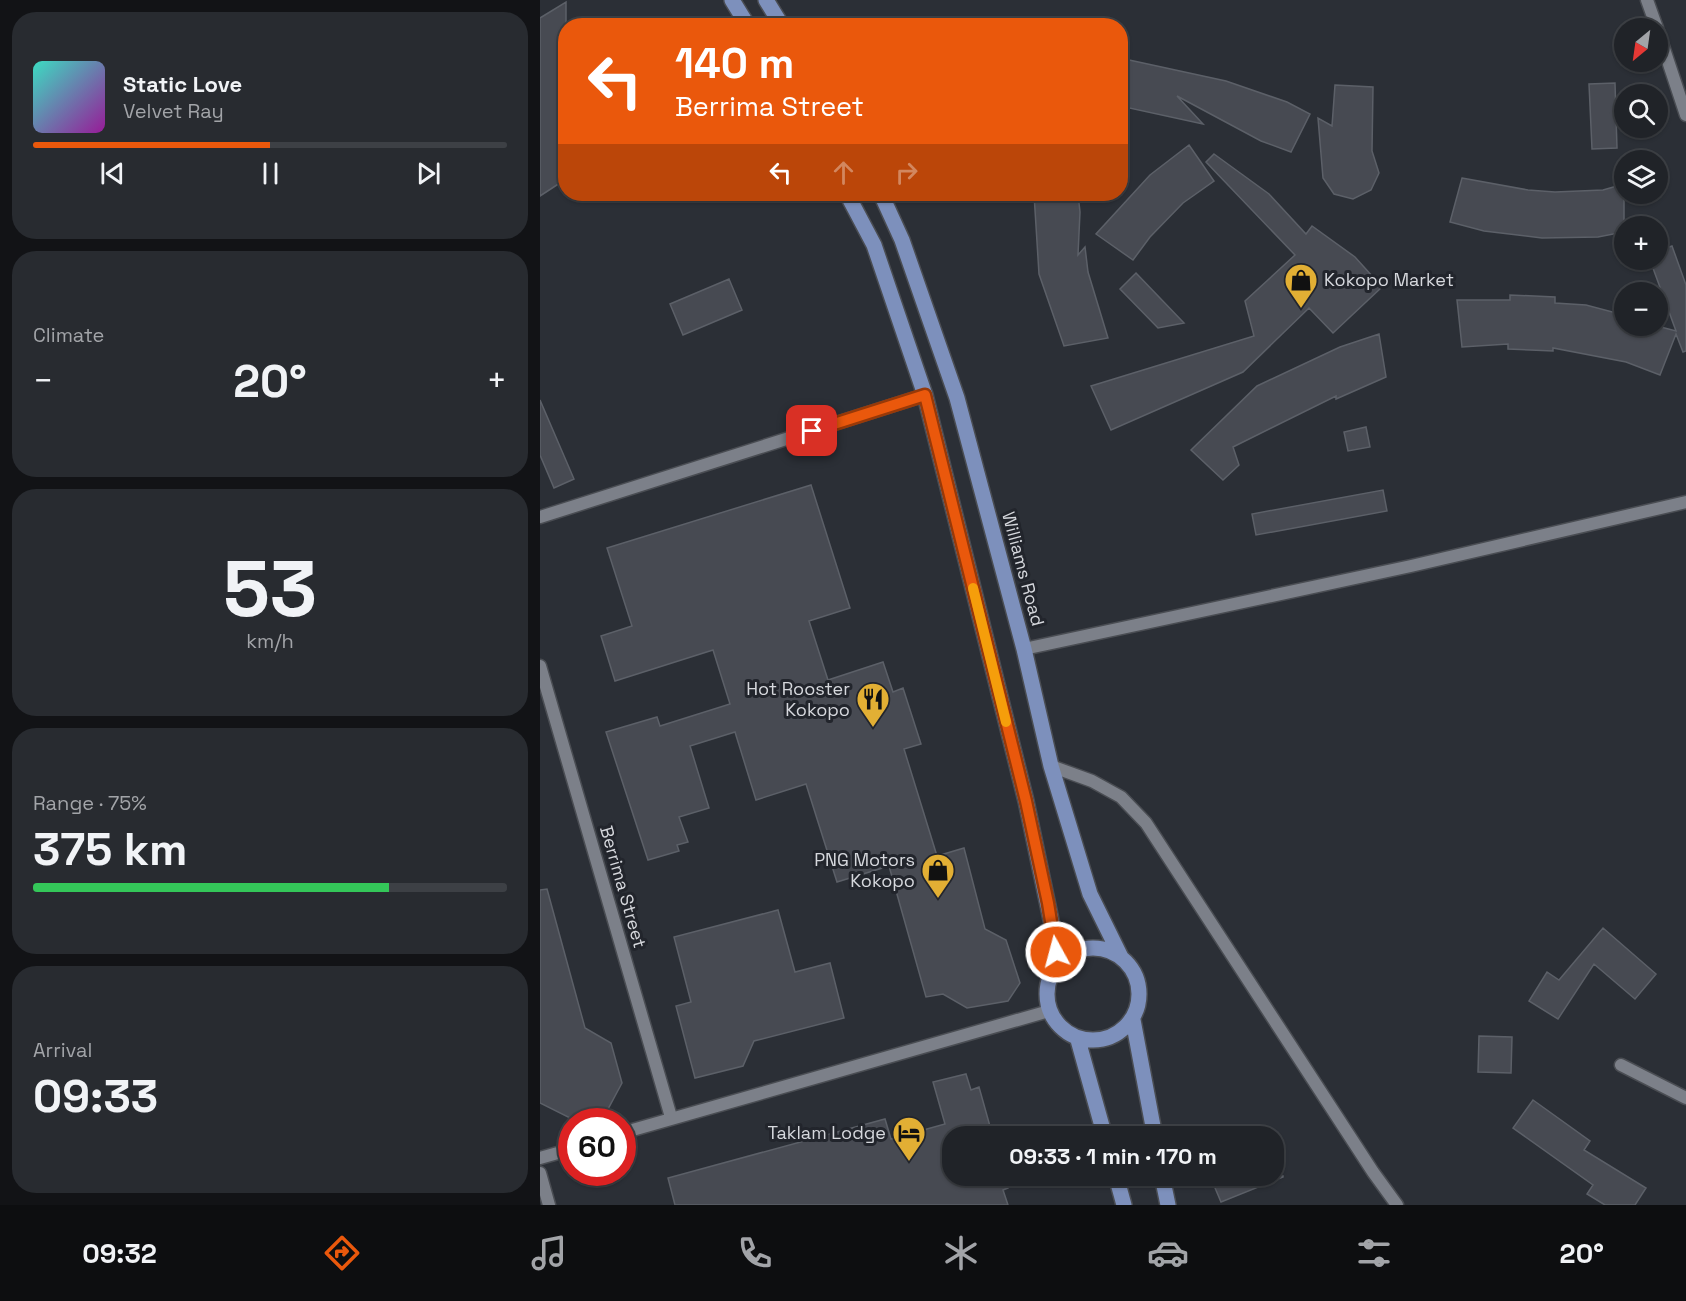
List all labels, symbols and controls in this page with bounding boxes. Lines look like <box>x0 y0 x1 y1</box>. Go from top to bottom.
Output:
north arrow <box>1614 18 1668 72</box>
map controls <box>1614 18 1668 336</box>
text: 140 m <box>675 37 794 90</box>
icon: left <box>576 42 654 120</box>
text: Static Love <box>123 70 242 98</box>
button: search <box>1614 84 1668 138</box>
text: Berrima Street <box>675 89 864 124</box>
text: Velvet Ray <box>123 98 224 124</box>
button: layers <box>1614 150 1668 204</box>
icon: left <box>764 156 797 189</box>
icon: ahead <box>827 156 860 189</box>
icon: right <box>890 156 923 189</box>
icon: previous <box>96 157 129 190</box>
icon: pause <box>254 157 287 190</box>
icon: next <box>412 157 445 190</box>
button: + <box>1614 216 1668 270</box>
shop icon: Kokopo Market <box>1283 262 1319 309</box>
place label: Kokopo Market <box>1324 268 1454 291</box>
button: − <box>1614 282 1668 336</box>
text: Climate <box>33 322 104 348</box>
text: 20° <box>233 353 307 410</box>
text: − <box>33 360 53 402</box>
text: + <box>487 360 507 402</box>
pin <box>786 405 837 456</box>
icon: arrive <box>795 414 828 447</box>
street label: Williams Road <box>997 509 1050 629</box>
text: 53 <box>223 539 317 639</box>
text: km/h <box>246 628 294 654</box>
place label: Hot Rooster Kokopo <box>746 677 850 721</box>
restaurant icon: Hot Rooster Kokopo <box>855 681 891 728</box>
text: Range · 75% <box>33 790 147 816</box>
text: 375 km <box>33 821 188 878</box>
street label: Berrima Street <box>595 823 652 951</box>
place label: PNG Motors Kokopo <box>814 848 915 892</box>
shop icon: PNG Motors Kokopo <box>920 852 956 899</box>
position arrow <box>1024 920 1088 984</box>
text: Arrival <box>33 1037 92 1063</box>
text: 09:33 <box>33 1068 158 1125</box>
speed limit sign: 60 <box>558 1108 636 1186</box>
hotel icon: Taklam Lodge <box>891 1115 927 1162</box>
place label: Taklam Lodge <box>767 1121 886 1144</box>
text: 09:33 · 1 min · 170 m <box>1009 1142 1217 1170</box>
icon: directions <box>321 1232 363 1274</box>
icon: music <box>528 1232 570 1274</box>
icon: phone <box>734 1232 776 1274</box>
icon: climate <box>940 1232 982 1274</box>
icon: car <box>1147 1232 1189 1274</box>
icon: filters <box>1353 1232 1395 1274</box>
text: 09:32 <box>82 1236 157 1271</box>
text: 20° <box>1560 1236 1604 1271</box>

